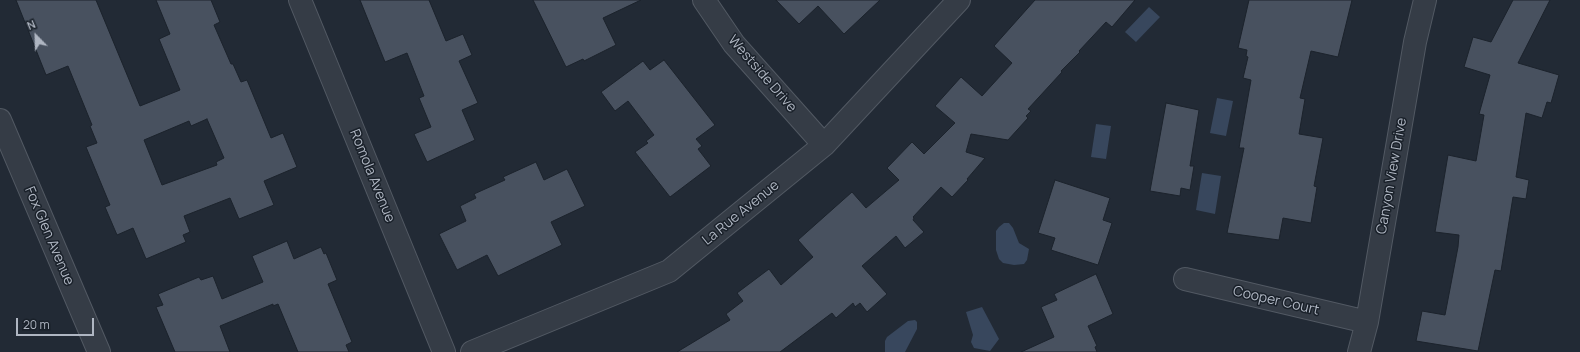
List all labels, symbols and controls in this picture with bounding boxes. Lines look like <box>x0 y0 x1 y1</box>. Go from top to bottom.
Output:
north arrow <box>16 16 56 56</box>
text: N <box>25 16 38 33</box>
street label: Westside Drive <box>724 32 800 116</box>
street label: Canyon View Drive <box>1373 116 1411 236</box>
street label: Romola Avenue <box>346 127 398 225</box>
street label: La Rue Avenue <box>699 177 783 249</box>
street label: Fox Glen Avenue <box>21 184 77 288</box>
street label: Cooper Court <box>1231 283 1321 319</box>
scale bar <box>18 310 96 336</box>
text: 20 m <box>23 316 50 333</box>

